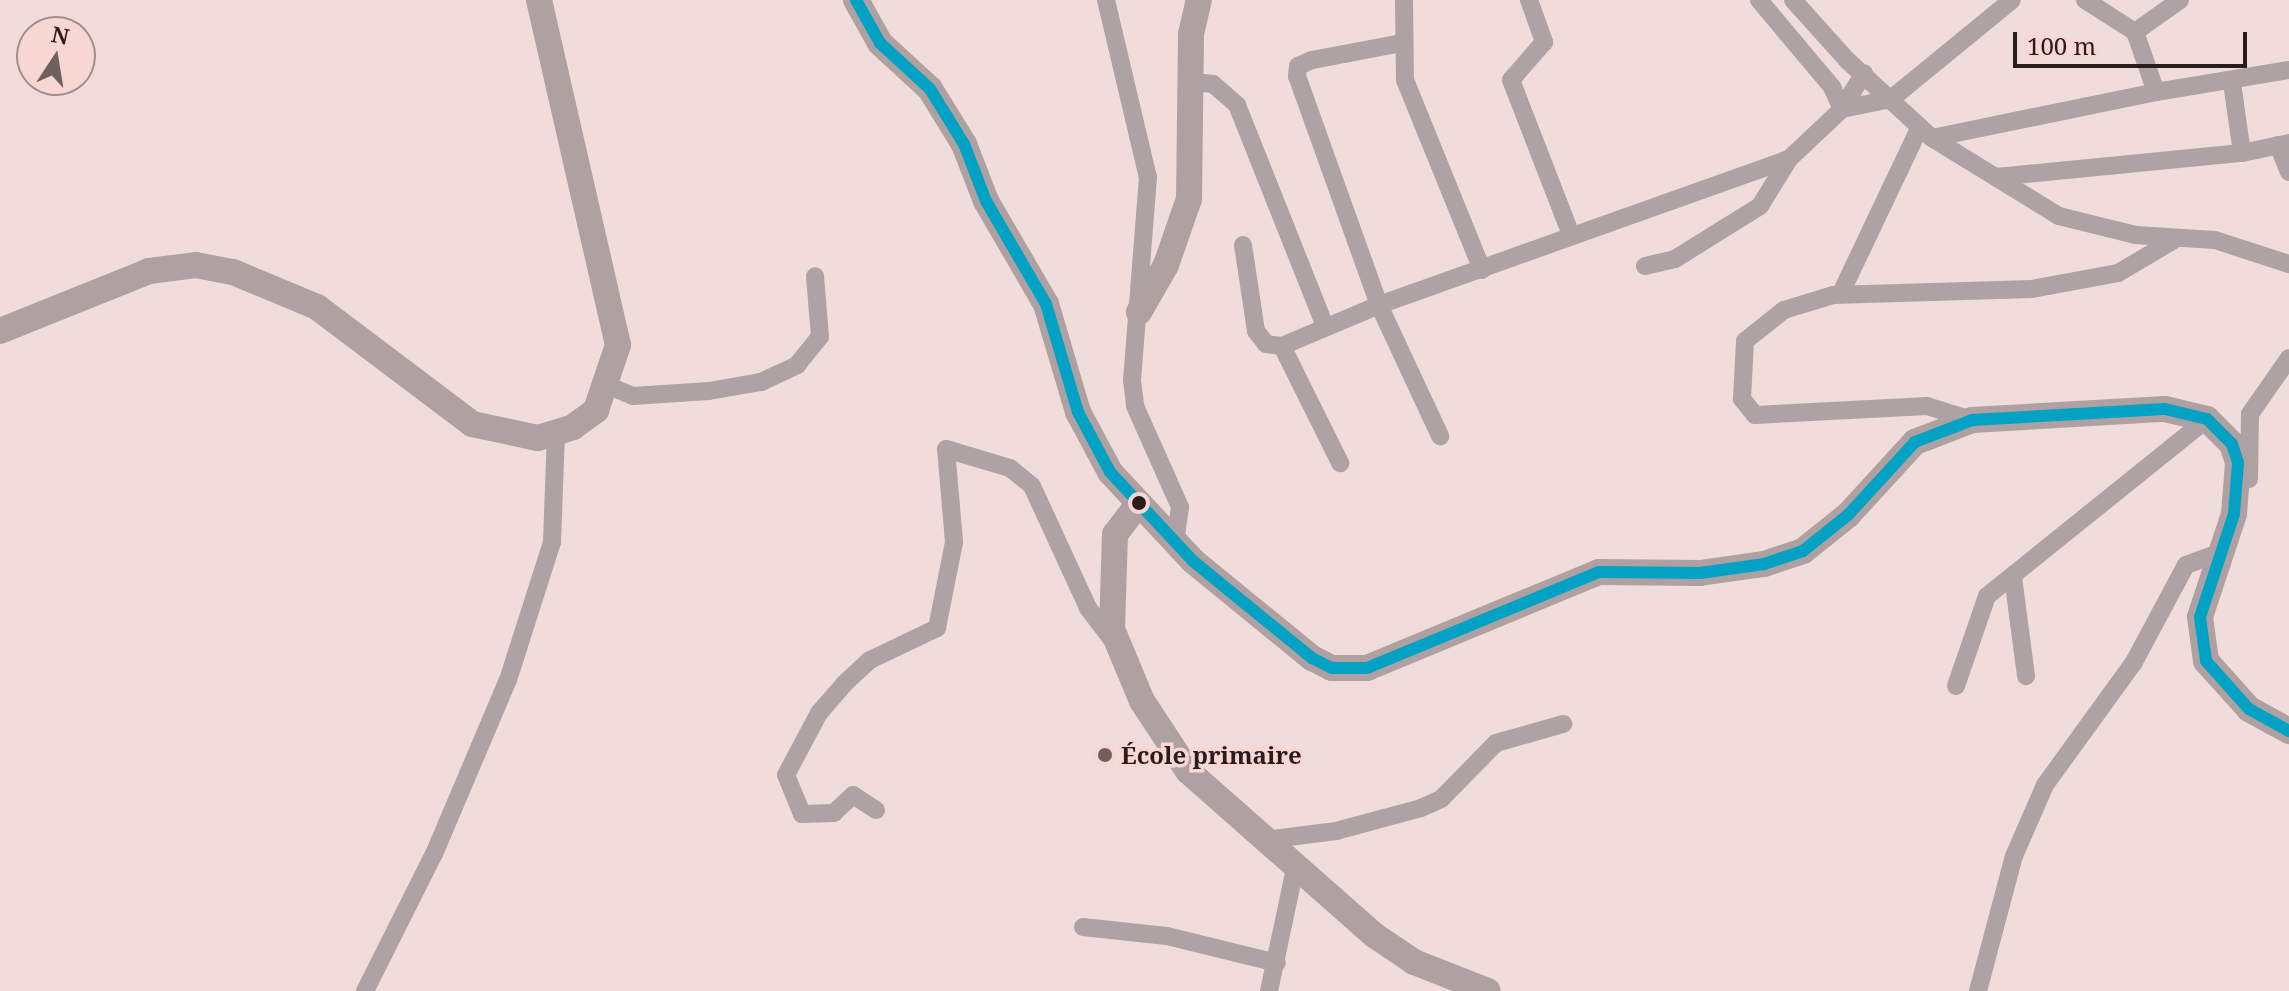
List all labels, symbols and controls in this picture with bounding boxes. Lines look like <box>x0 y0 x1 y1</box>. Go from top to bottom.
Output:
north arrow <box>16 16 96 96</box>
scale bar <box>2017 16 2251 66</box>
text: N <box>49 18 72 51</box>
text: 100 m <box>2027 29 2096 62</box>
unlabelled marker <box>1131 495 1147 511</box>
place label: École primaire <box>1121 741 1302 769</box>
marker: École primaire <box>1096 746 1114 764</box>

